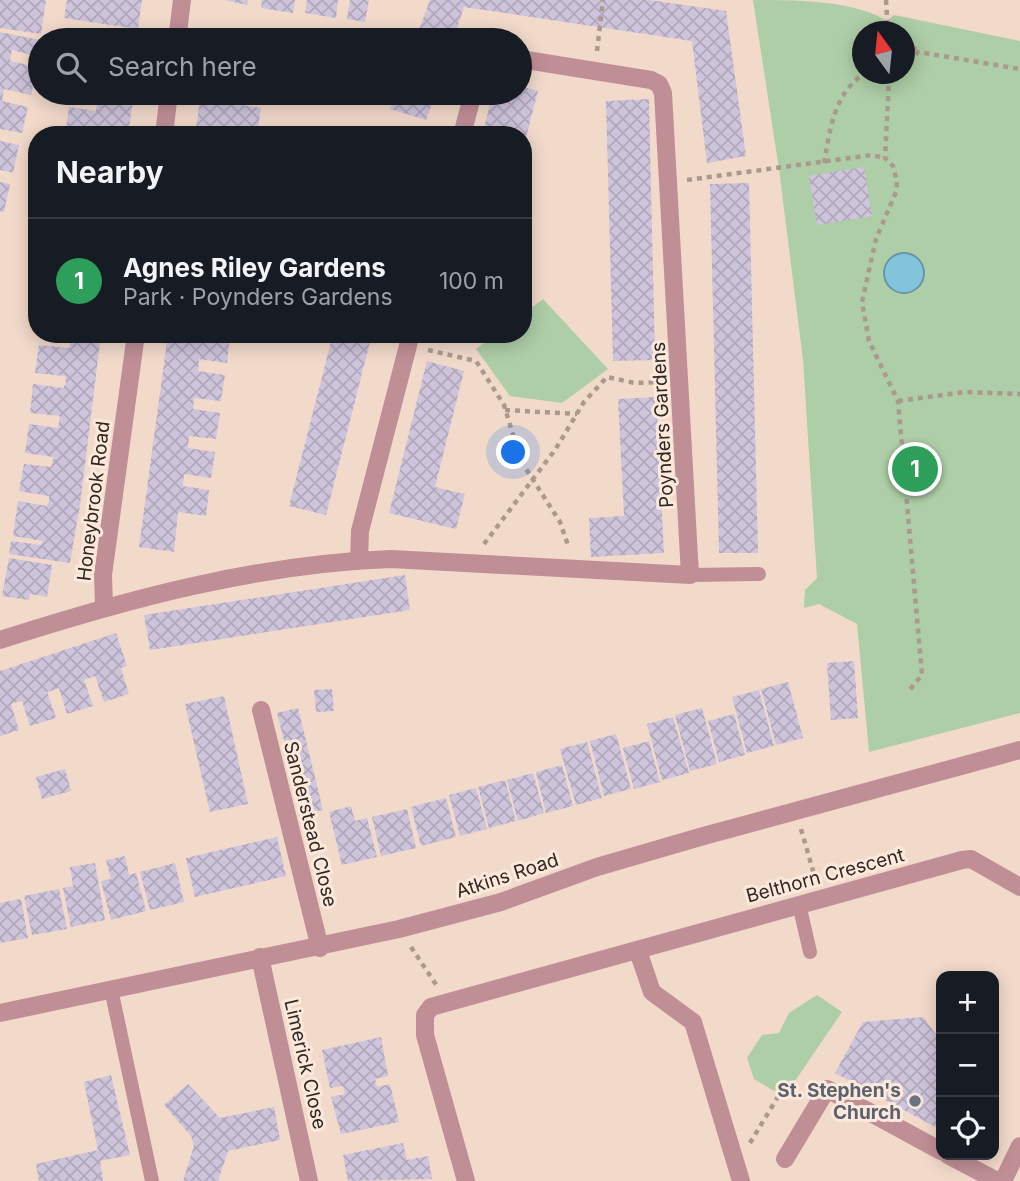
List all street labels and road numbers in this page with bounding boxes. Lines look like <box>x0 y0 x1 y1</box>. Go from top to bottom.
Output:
street label: Poynders Gardens <box>647 342 678 508</box>
street label: Honeybrook Road <box>72 420 115 582</box>
street label: Sanderstead Close <box>279 739 342 909</box>
street label: Belthorn Crescent <box>744 843 907 908</box>
street label: Atkins Road <box>453 848 561 903</box>
street label: Limerick Close <box>279 997 332 1131</box>

